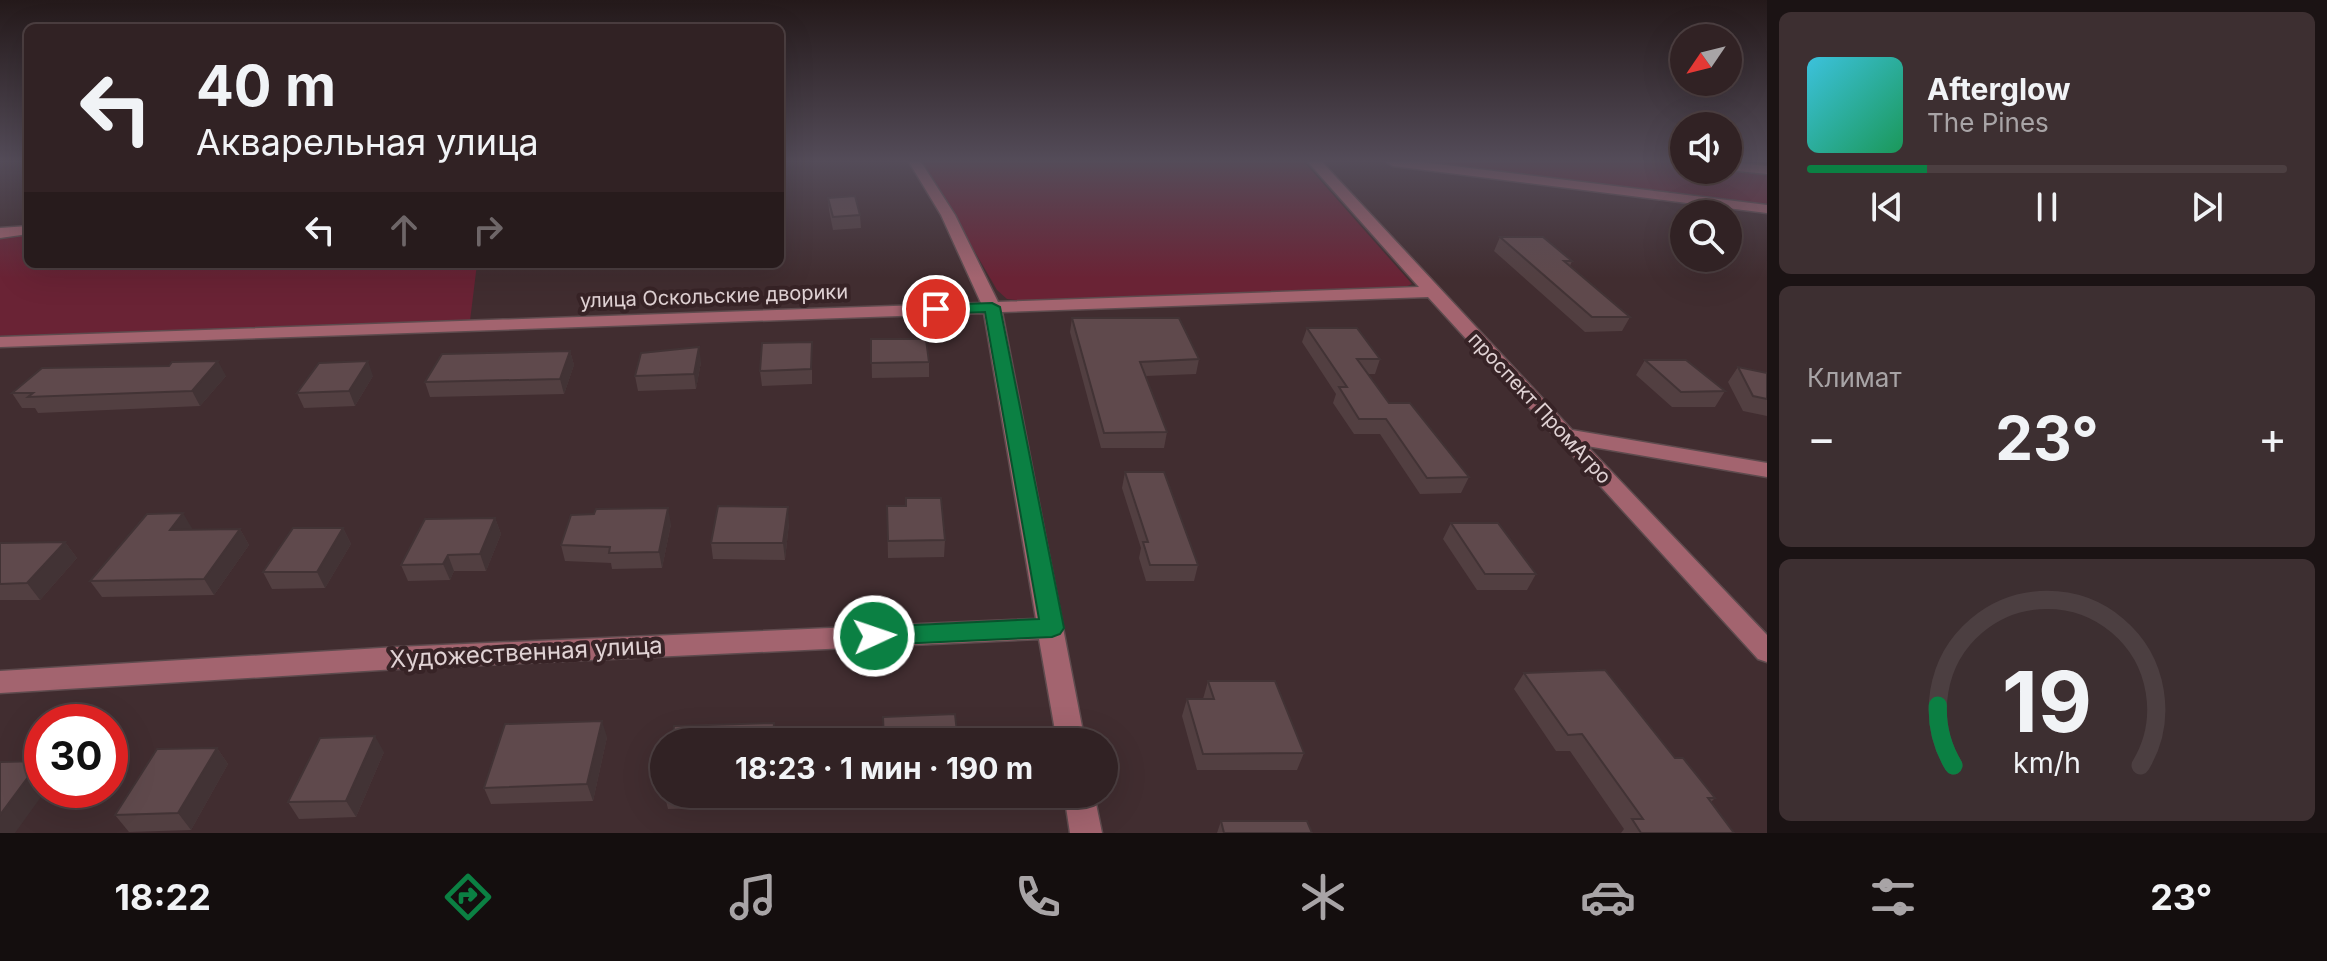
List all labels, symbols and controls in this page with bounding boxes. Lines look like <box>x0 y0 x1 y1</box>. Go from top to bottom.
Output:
north arrow <box>1670 24 1742 96</box>
map controls <box>1670 24 1742 272</box>
text: 40 m <box>196 52 336 120</box>
icon: left <box>64 56 168 160</box>
text: Afterglow <box>1927 71 2071 107</box>
text: The Pines <box>1927 107 2049 138</box>
button: sound <box>1670 112 1742 184</box>
text: Акварельная улица <box>196 120 539 164</box>
icon: previous <box>1865 185 1909 229</box>
icon: pause <box>2025 185 2069 229</box>
icon: next <box>2185 185 2229 229</box>
button: search <box>1670 200 1742 272</box>
icon: left <box>298 208 342 252</box>
icon: ahead <box>382 208 426 252</box>
icon: right <box>466 208 510 252</box>
pin <box>902 275 970 343</box>
street label: улица Оскольские дворики <box>580 279 848 313</box>
icon: arrive <box>914 287 958 331</box>
street label: проспект ПромАгро <box>1464 327 1616 489</box>
text: Климат <box>1807 362 1902 393</box>
text: 23° <box>1995 402 2099 474</box>
text: − <box>1807 411 1836 465</box>
text: + <box>2258 411 2287 465</box>
position arrow <box>832 594 916 678</box>
street label: Художественная улица <box>389 630 663 674</box>
text: 19 <box>2002 651 2092 752</box>
speed limit sign: 30 <box>24 704 128 808</box>
text: km/h <box>2013 745 2081 780</box>
text: 18:23 · 1 мин · 190 m <box>735 750 1033 786</box>
icon: directions <box>440 869 496 925</box>
icon: music <box>725 869 781 925</box>
icon: phone <box>1010 869 1066 925</box>
icon: climate <box>1295 869 1351 925</box>
icon: car <box>1580 869 1636 925</box>
icon: filters <box>1865 869 1921 925</box>
text: 18:22 <box>115 875 211 919</box>
text: 23° <box>2150 875 2212 919</box>

